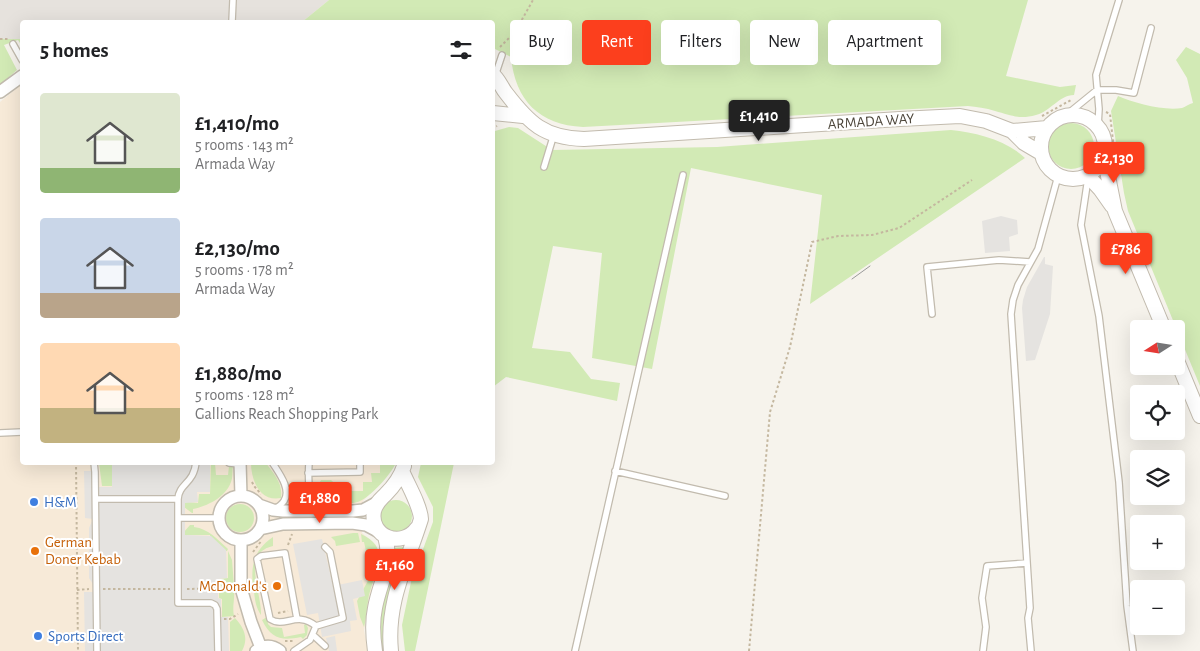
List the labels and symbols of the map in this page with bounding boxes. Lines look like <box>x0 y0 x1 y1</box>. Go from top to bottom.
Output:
pin: £1,410 <box>718 100 800 142</box>
street label: ARMADA WAY <box>827 111 915 132</box>
pin: £2,130 <box>1073 142 1155 184</box>
pin: £786 <box>1096 232 1156 275</box>
north arrow <box>1130 320 1185 375</box>
pin: £1,880 <box>279 482 361 524</box>
place label: H&M <box>44 495 77 510</box>
marker: H&M <box>28 496 40 508</box>
place label: German Doner Kebab <box>45 535 121 567</box>
marker: German Doner Kebab <box>29 545 41 557</box>
pin: £1,160 <box>354 548 436 591</box>
place label: McDonald's <box>199 579 267 594</box>
marker: McDonald's <box>271 580 283 592</box>
place label: Sports Direct <box>48 629 123 644</box>
marker: Sports Direct <box>32 630 44 642</box>

